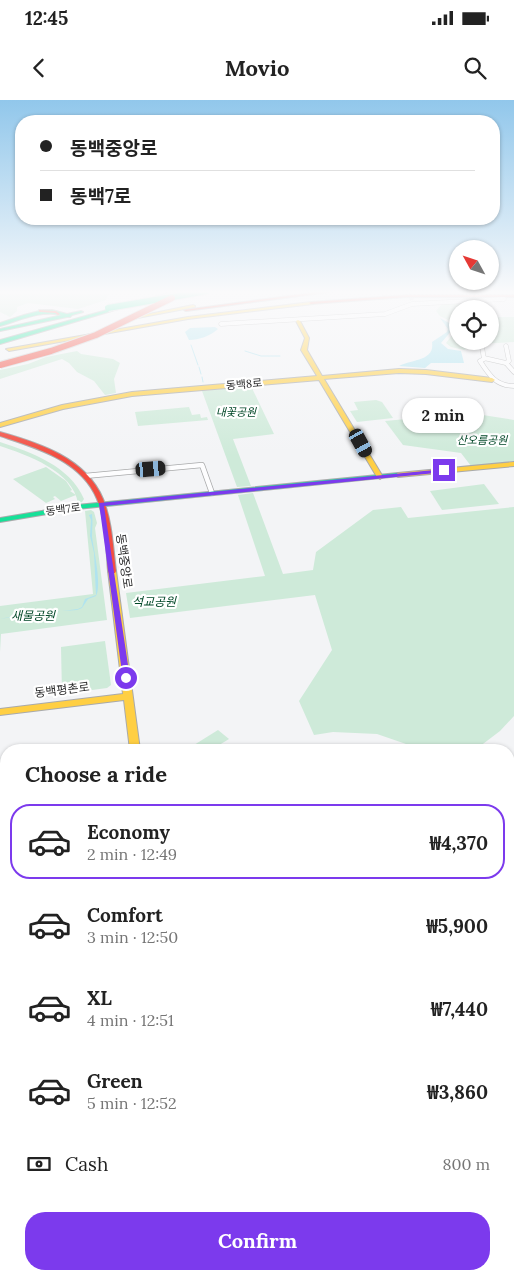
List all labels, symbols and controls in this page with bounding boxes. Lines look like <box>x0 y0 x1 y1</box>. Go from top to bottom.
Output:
text: 12:45 <box>25 6 68 30</box>
icon: back <box>25 54 53 82</box>
text: Movio <box>225 54 289 82</box>
icon: search <box>461 54 489 82</box>
text: 동백중앙로 <box>70 136 157 160</box>
text: 동백7로 <box>70 184 131 208</box>
north arrow <box>449 240 499 290</box>
map controls <box>449 240 499 350</box>
button: locate <box>449 300 499 350</box>
street label: 동백8로 <box>225 375 263 393</box>
callout: 2 min <box>403 398 485 432</box>
park label: 내꽃공원 <box>216 405 257 419</box>
text: 2 min <box>422 405 464 425</box>
car <box>347 426 374 460</box>
park label: 산오름공원 <box>457 433 508 447</box>
route end <box>433 459 455 481</box>
car <box>135 460 166 478</box>
street label: 동백7로 <box>45 500 81 518</box>
street label: 동백중앙로 <box>113 533 136 589</box>
park label: 석교공원 <box>132 594 177 609</box>
park label: 새물공원 <box>11 608 56 623</box>
route start <box>115 667 137 689</box>
street label: 동백평촌로 <box>34 679 90 700</box>
text: Choose a ride <box>25 760 167 788</box>
icon: car <box>27 819 72 864</box>
text: Economy <box>87 820 170 844</box>
text: ₩4,370 <box>430 831 488 855</box>
text: 2 min · 12:49 <box>87 844 177 864</box>
icon: car <box>27 902 72 947</box>
text: Comfort <box>87 903 163 927</box>
text: ₩5,900 <box>426 914 488 938</box>
text: 3 min · 12:50 <box>87 927 178 947</box>
icon: car <box>27 985 72 1030</box>
text: XL <box>87 986 112 1010</box>
text: ₩7,440 <box>431 997 488 1021</box>
text: 4 min · 12:51 <box>87 1010 174 1030</box>
icon: car <box>27 1068 72 1113</box>
text: Green <box>87 1069 143 1093</box>
text: ₩3,860 <box>427 1080 488 1104</box>
text: 5 min · 12:52 <box>87 1093 177 1113</box>
icon: cash <box>25 1150 53 1178</box>
text: Cash <box>65 1152 108 1176</box>
text: 800 m <box>443 1154 490 1174</box>
button: Confirm <box>25 1212 490 1270</box>

